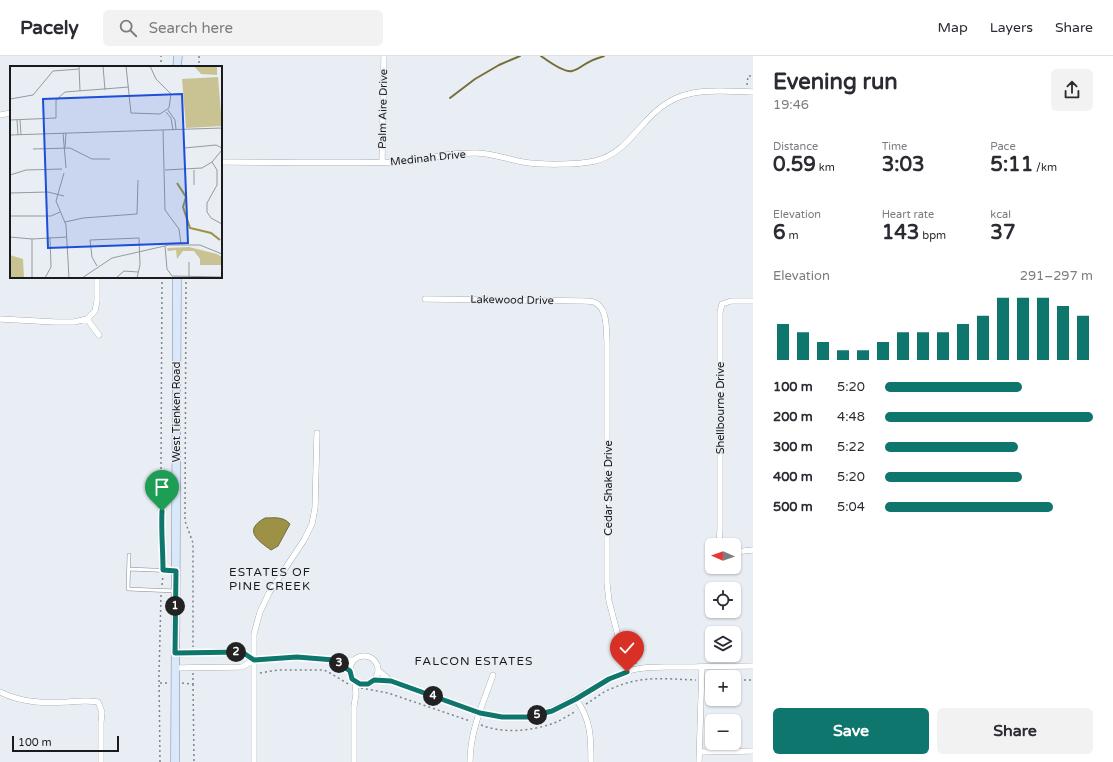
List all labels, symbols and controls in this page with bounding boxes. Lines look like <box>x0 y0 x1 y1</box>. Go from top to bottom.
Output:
search box <box>103 10 383 46</box>
text: Pacely <box>20 17 79 39</box>
icon: search <box>117 17 139 39</box>
text: Search here <box>149 19 233 37</box>
text: Map <box>938 19 968 36</box>
text: Layers <box>990 19 1033 36</box>
text: Share <box>1055 19 1093 36</box>
inset map <box>10 66 222 278</box>
street label: Palm Aire Drive <box>376 69 390 149</box>
text: Evening run <box>773 69 898 95</box>
button: share <box>1051 69 1093 111</box>
text: 19:46 <box>773 97 809 113</box>
text: Distance <box>773 140 818 153</box>
text: Time <box>882 140 907 153</box>
text: Pace <box>990 140 1016 153</box>
street label: Medinah Drive <box>390 148 466 168</box>
text: 0.59 <box>773 153 816 177</box>
text: 3:03 <box>882 153 925 177</box>
text: 5:11 <box>990 153 1033 177</box>
text: km <box>816 161 835 174</box>
text: /km <box>1033 161 1057 174</box>
text: Elevation <box>773 208 821 221</box>
text: Heart rate <box>882 208 934 221</box>
text: kcal <box>990 208 1011 221</box>
text: 6 <box>773 221 786 245</box>
text: 143 <box>882 221 919 245</box>
text: 37 <box>990 221 1015 245</box>
text: m <box>786 229 799 242</box>
text: bpm <box>919 229 946 242</box>
text: Elevation <box>773 268 830 284</box>
text: 291–297 m <box>1020 268 1093 284</box>
street label: Lakewood Drive <box>470 293 554 307</box>
street label: West Tienken Road <box>170 362 183 462</box>
street label: Shellbourne Drive <box>714 362 727 454</box>
text: 100 m <box>773 379 813 395</box>
text: 5:20 <box>837 379 865 395</box>
text: 200 m <box>773 409 813 425</box>
text: 4:48 <box>837 409 865 425</box>
text: 300 m <box>773 439 813 455</box>
text: 5:22 <box>837 439 865 455</box>
street label: Cedar Shake Drive <box>602 440 615 536</box>
text: 400 m <box>773 469 813 485</box>
text: 5:20 <box>837 469 865 485</box>
pin <box>145 470 179 511</box>
icon: arrive <box>151 476 173 498</box>
text: 500 m <box>773 499 813 515</box>
text: 5:04 <box>837 499 865 515</box>
north arrow <box>705 538 741 574</box>
map controls <box>705 538 741 750</box>
district label: ESTATES OF PINE CREEK <box>229 565 311 593</box>
button: locate <box>705 582 741 618</box>
pin: 1 <box>165 596 185 616</box>
text: 1 <box>172 599 178 612</box>
button: layers <box>705 626 741 662</box>
pin <box>610 631 644 672</box>
icon: check <box>616 637 638 659</box>
pin: 2 <box>226 642 246 662</box>
text: 2 <box>233 645 239 658</box>
pin: 3 <box>329 653 349 673</box>
district label: FALCON ESTATES <box>415 654 533 668</box>
text: 3 <box>336 656 342 669</box>
button: + <box>705 670 741 706</box>
pin: 4 <box>423 686 443 706</box>
text: 4 <box>430 689 436 702</box>
pin: 5 <box>527 705 547 725</box>
text: 5 <box>534 708 540 721</box>
button: Save <box>773 708 929 754</box>
button: Share <box>937 708 1093 754</box>
button: − <box>705 714 741 750</box>
scale bar <box>12 734 119 753</box>
text: 100 m <box>18 736 52 749</box>

